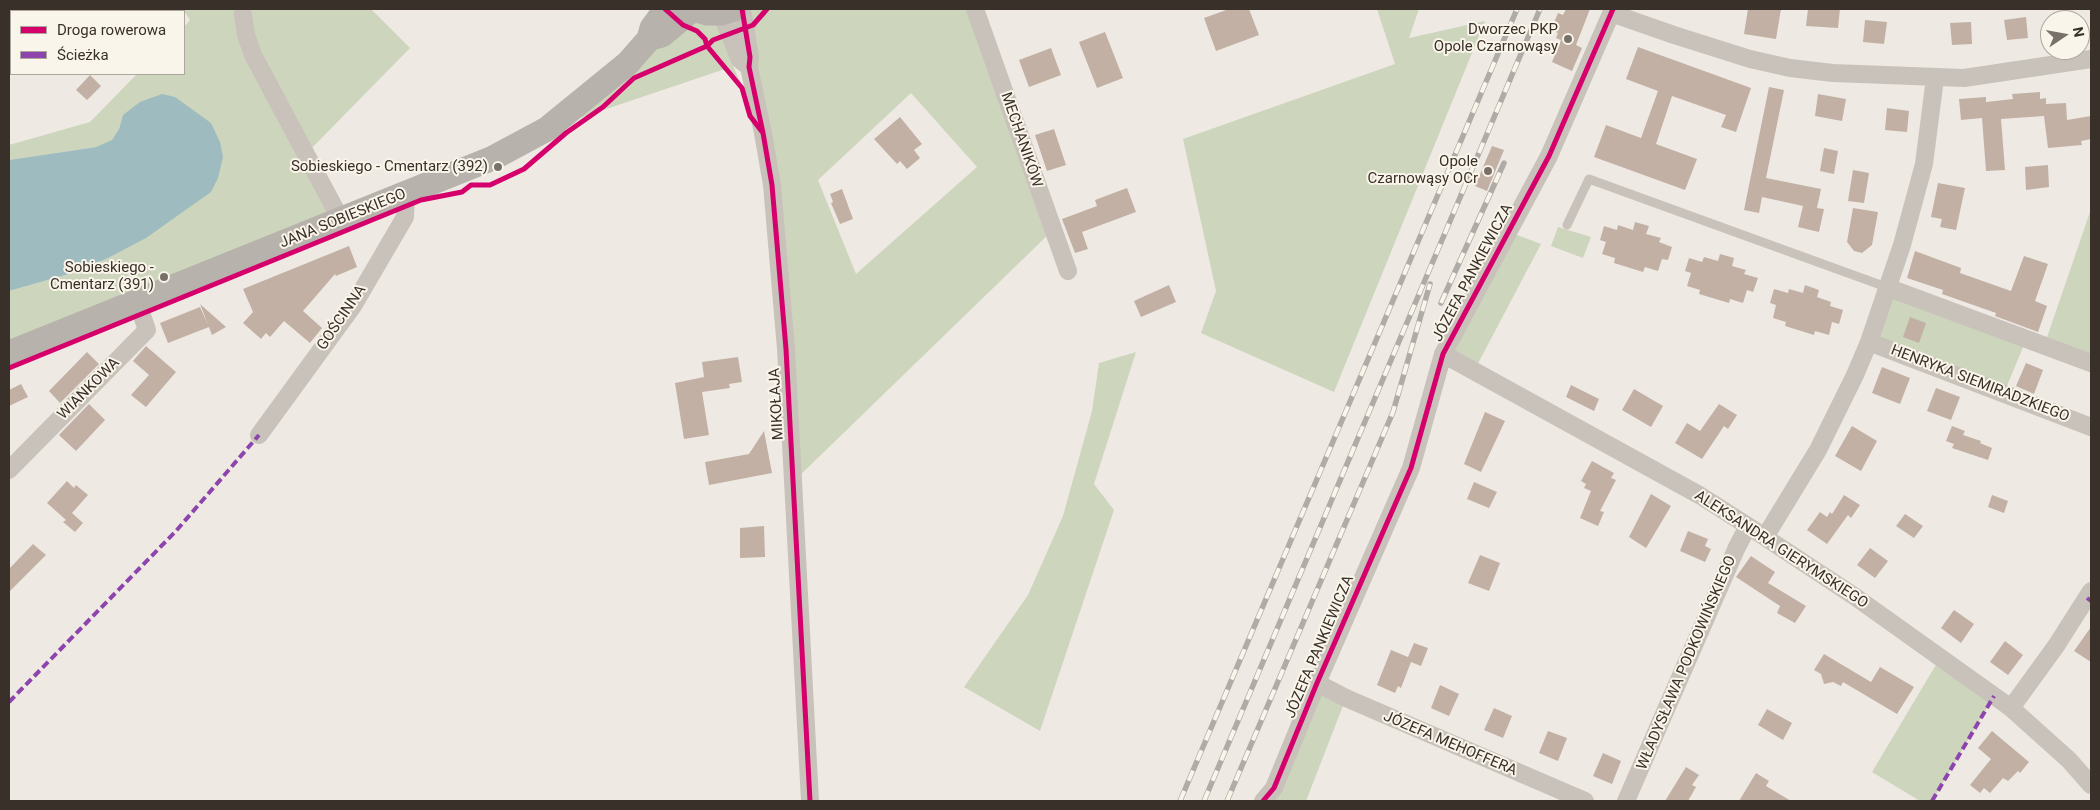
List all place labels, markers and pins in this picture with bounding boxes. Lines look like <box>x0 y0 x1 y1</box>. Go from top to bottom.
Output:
place label: Dworzec PKP Opole Czarnowąsy <box>1434 21 1558 56</box>
marker: Dworzec PKP Opole Czarnowąsy <box>1562 33 1574 45</box>
place label: Opole Czarnowąsy OCr <box>1368 153 1478 188</box>
place label: Sobieskiego - Cmentarz (392) <box>291 158 488 176</box>
marker: Sobieskiego - Cmentarz (392) <box>492 161 504 173</box>
marker: Opole Czarnowąsy OCr <box>1482 165 1494 177</box>
place label: Sobieskiego - Cmentarz (391) <box>50 259 154 294</box>
marker: Sobieskiego - Cmentarz (391) <box>158 271 170 283</box>

